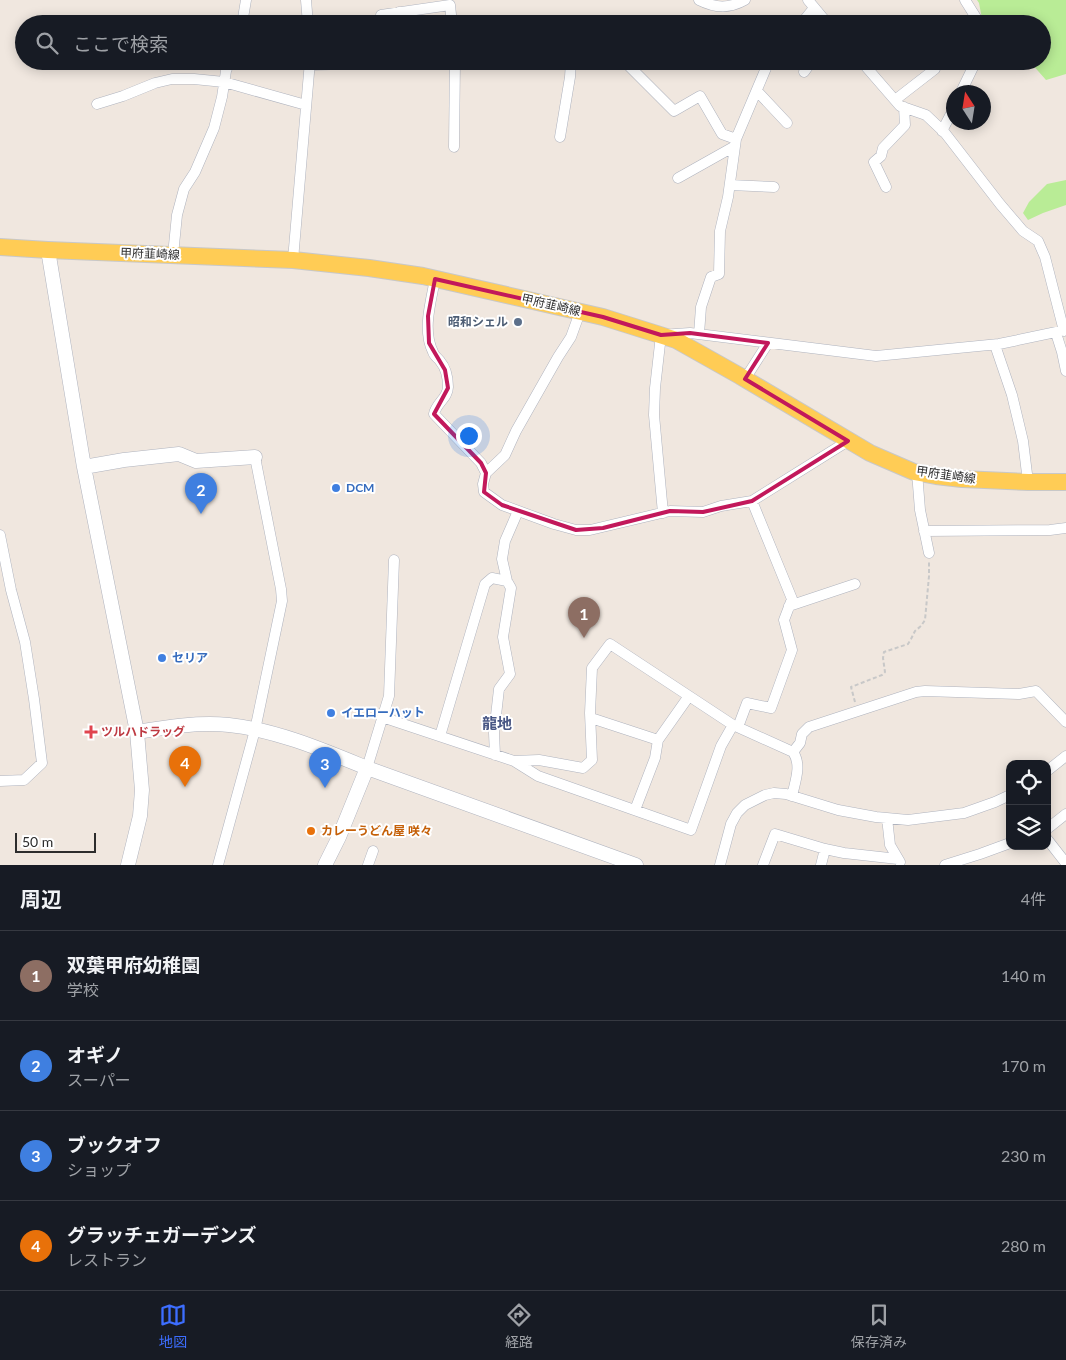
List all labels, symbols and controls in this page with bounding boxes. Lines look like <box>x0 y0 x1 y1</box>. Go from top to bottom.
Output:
search box <box>15 15 1051 70</box>
icon: search <box>33 29 61 57</box>
text: ここで検索 <box>73 32 168 55</box>
north arrow <box>946 85 991 130</box>
street label: 甲府韮崎線 <box>120 245 180 262</box>
street label: 甲府韮崎線 <box>520 290 582 319</box>
place label: 昭和シェル <box>448 314 508 329</box>
marker: 昭和シェル <box>512 316 524 328</box>
your location <box>456 423 482 449</box>
street label: 甲府韮崎線 <box>915 463 977 486</box>
pin: 2 <box>185 473 217 514</box>
place label: DCM <box>346 480 374 495</box>
marker: DCM <box>330 482 342 494</box>
pin: 1 <box>568 597 600 638</box>
place label: セリア <box>172 650 208 665</box>
marker: セリア <box>156 652 168 664</box>
place label: イエローハット <box>341 705 425 720</box>
marker: イエローハット <box>325 707 337 719</box>
district label: 龍地 <box>482 714 512 732</box>
place label: ツルハドラッグ <box>101 724 185 739</box>
marker: ツルハドラッグ <box>85 726 97 738</box>
pin: 4 <box>169 746 201 787</box>
pin: 3 <box>309 747 341 788</box>
map controls <box>1006 760 1051 850</box>
button: locate <box>1006 760 1051 805</box>
button: layers <box>1006 805 1051 850</box>
place label: カレーうどん屋 咲々 <box>321 823 432 838</box>
marker: カレーうどん屋 咲々 <box>305 825 317 837</box>
scale bar <box>15 830 96 853</box>
text: 50 m <box>22 833 53 850</box>
text: 周辺 <box>20 886 62 911</box>
text: 4件 <box>1021 889 1046 908</box>
text: 双葉甲府幼稚園 <box>67 953 200 976</box>
text: 1 <box>31 966 41 985</box>
text: 140 m <box>1001 966 1046 985</box>
text: 学校 <box>67 980 99 999</box>
text: オギノ <box>67 1043 123 1066</box>
text: 2 <box>31 1056 41 1075</box>
text: 170 m <box>1001 1056 1046 1075</box>
text: スーパー <box>67 1070 131 1089</box>
text: ブックオフ <box>67 1133 162 1156</box>
text: 3 <box>31 1146 41 1165</box>
text: 230 m <box>1001 1146 1046 1165</box>
text: ショップ <box>67 1160 131 1179</box>
text: グラッチェガーデンズ <box>67 1223 257 1246</box>
text: 4 <box>31 1236 41 1255</box>
text: 280 m <box>1001 1236 1046 1255</box>
text: レストラン <box>67 1250 147 1269</box>
tab: 地図 <box>159 1301 187 1351</box>
tab: 経路 <box>505 1301 533 1351</box>
tab: 保存済み <box>851 1301 907 1351</box>

